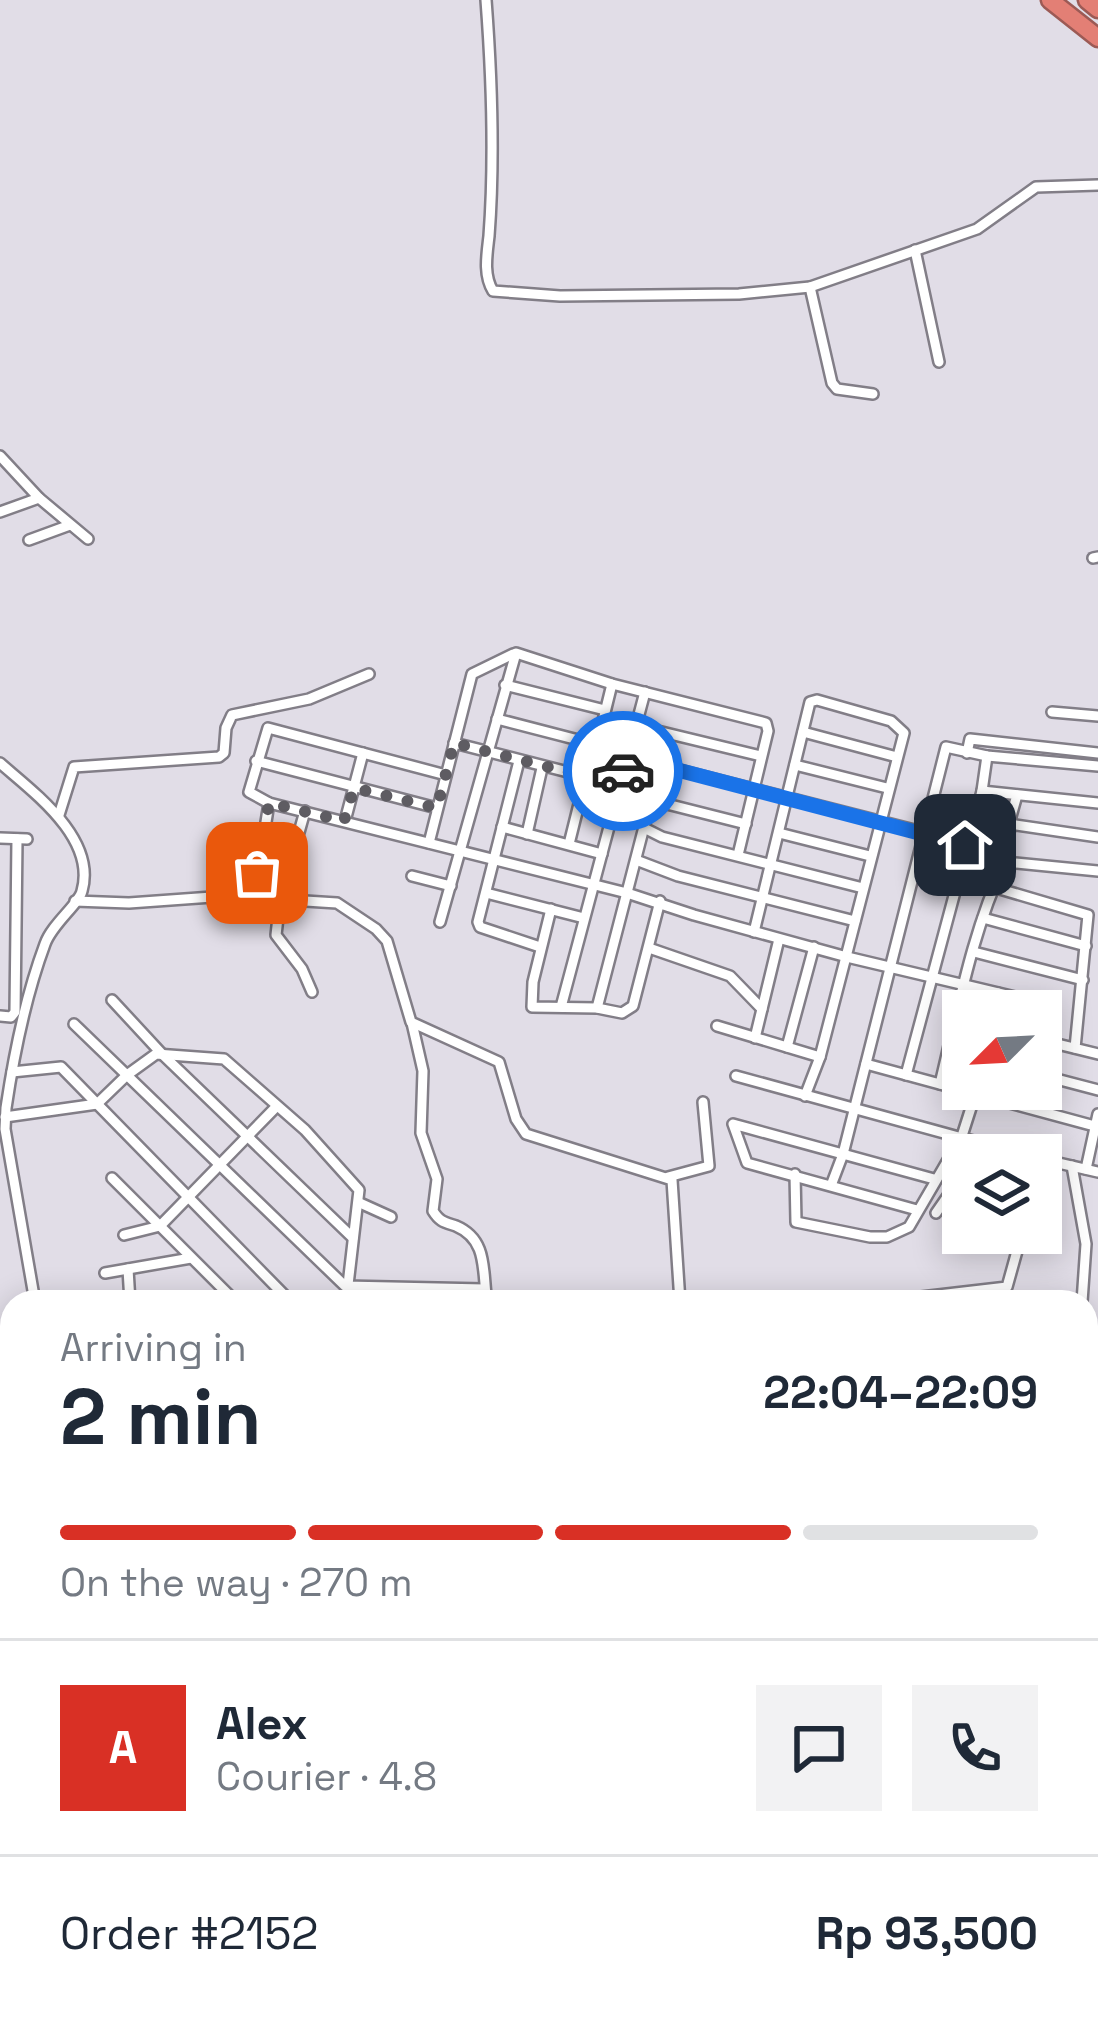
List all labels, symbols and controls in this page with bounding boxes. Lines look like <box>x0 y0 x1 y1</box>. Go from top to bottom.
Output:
courier <box>563 711 683 831</box>
icon: car <box>590 738 656 804</box>
pin <box>914 794 1016 896</box>
icon: home <box>932 812 998 878</box>
pin <box>206 822 308 924</box>
icon: bag <box>224 840 290 906</box>
north arrow <box>942 990 1062 1110</box>
map controls <box>942 990 1062 1254</box>
button: layers <box>942 1134 1062 1254</box>
text: Arriving in <box>60 1323 247 1372</box>
text: 22:04–22:09 <box>763 1364 1038 1421</box>
text: 2 min <box>60 1367 262 1467</box>
text: On the way · 270 m <box>60 1558 413 1607</box>
button: chat <box>756 1685 882 1811</box>
button: phone <box>912 1685 1038 1811</box>
text: Alex <box>216 1695 308 1752</box>
text: A <box>109 1719 137 1776</box>
text: Courier · 4.8 <box>216 1752 437 1801</box>
text: Order #2152 <box>60 1905 318 1962</box>
text: Rp 93,500 <box>816 1905 1038 1962</box>

